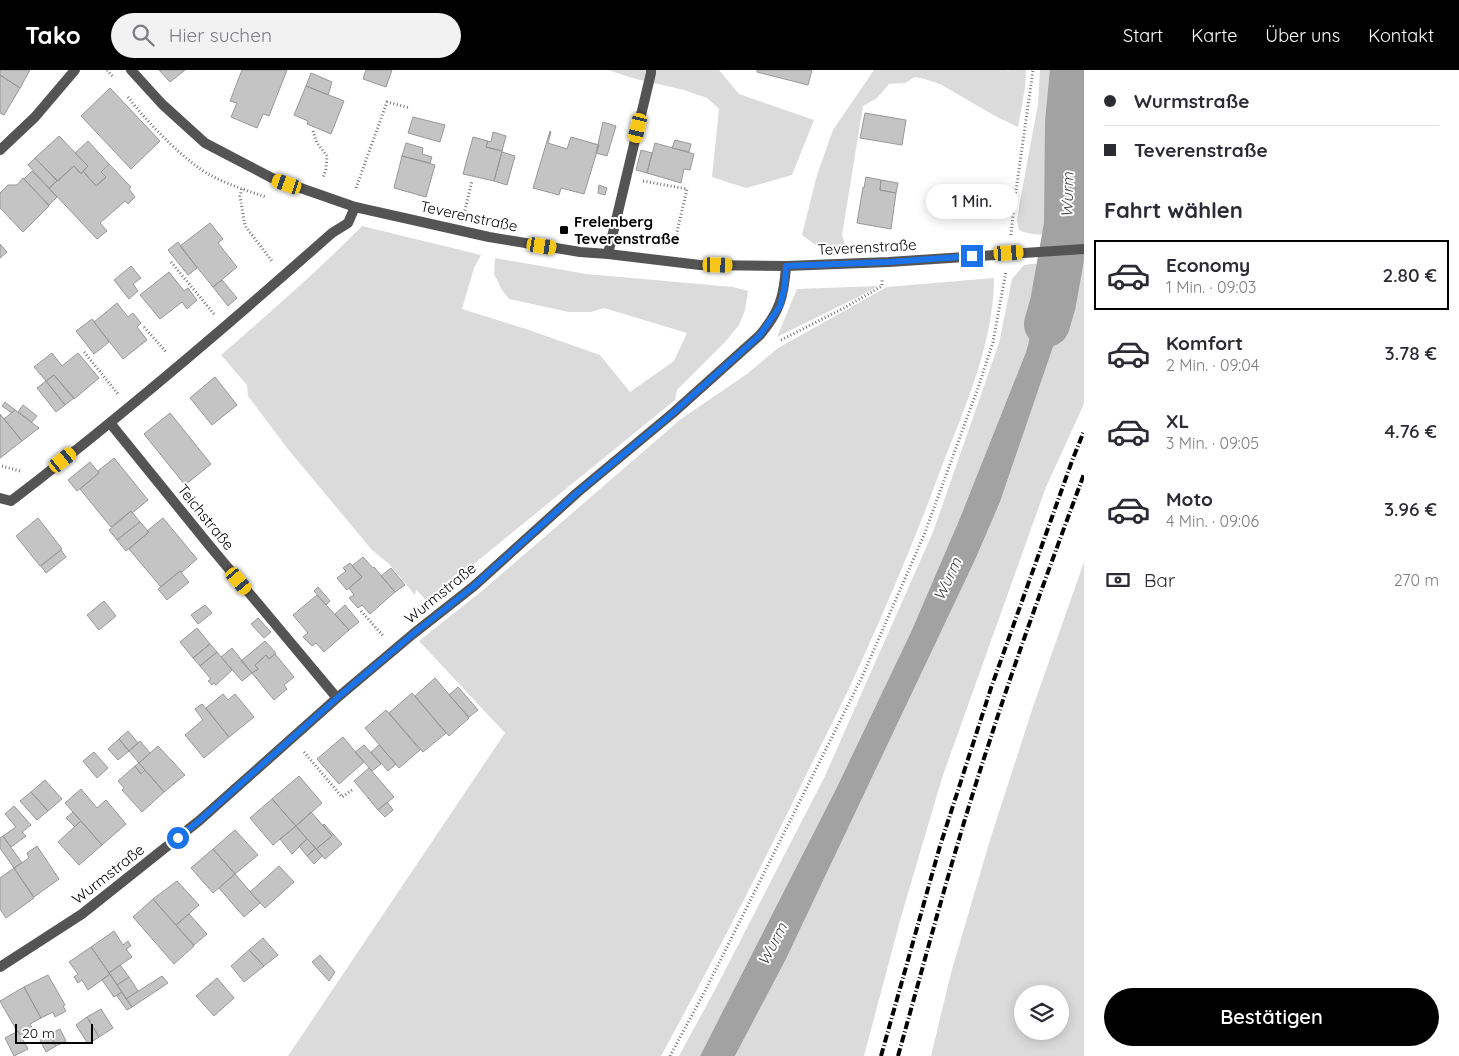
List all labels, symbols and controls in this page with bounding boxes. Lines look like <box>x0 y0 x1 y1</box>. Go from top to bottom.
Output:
search box <box>111 13 461 58</box>
text: Tako <box>25 20 81 50</box>
icon: search <box>129 21 157 49</box>
text: Hier suchen <box>169 23 272 47</box>
text: Start <box>1123 24 1163 47</box>
text: Karte <box>1191 24 1237 47</box>
text: Über uns <box>1265 24 1340 47</box>
text: Kontakt <box>1368 24 1434 47</box>
text: Wurmstraße <box>1134 89 1249 113</box>
car <box>627 112 648 144</box>
text: Teverenstraße <box>1134 138 1268 162</box>
car <box>270 172 303 196</box>
water label: Wurm <box>1057 172 1077 218</box>
callout: 1 Min. <box>926 184 1018 218</box>
text: 1 Min. <box>952 191 992 211</box>
street label: Teverenstraße <box>419 196 519 236</box>
text: Fahrt wählen <box>1104 196 1243 224</box>
place label: Frelenberg Teverenstraße <box>574 212 680 248</box>
marker: Frelenberg Teverenstraße <box>558 224 570 236</box>
street label: Teverenstraße <box>817 235 917 259</box>
car <box>526 236 557 256</box>
route end <box>961 245 983 267</box>
car <box>993 245 1024 261</box>
icon: car <box>1106 253 1151 298</box>
text: Economy <box>1166 253 1250 277</box>
car <box>702 257 733 273</box>
text: 2.80 € <box>1383 263 1437 287</box>
text: 1 Min. · 09:03 <box>1166 277 1256 297</box>
icon: car <box>1106 331 1151 376</box>
text: Komfort <box>1166 331 1243 355</box>
text: 3.78 € <box>1385 341 1437 365</box>
text: 2 Min. · 09:04 <box>1166 355 1259 375</box>
icon: car <box>1106 409 1151 454</box>
text: XL <box>1166 409 1189 433</box>
text: 4.76 € <box>1384 419 1437 443</box>
text: 3 Min. · 09:05 <box>1166 433 1259 453</box>
car <box>46 445 79 475</box>
street label: Teichstraße <box>174 480 238 554</box>
icon: car <box>1106 487 1151 532</box>
text: Moto <box>1166 487 1213 511</box>
text: 3.96 € <box>1384 497 1437 521</box>
text: 4 Min. · 09:06 <box>1166 511 1259 531</box>
water label: Wurm <box>928 554 966 604</box>
street label: Wurmstraße <box>400 558 480 628</box>
car <box>223 565 254 597</box>
icon: cash <box>1104 566 1132 594</box>
text: Bar <box>1144 568 1175 592</box>
text: 270 m <box>1394 570 1439 590</box>
route start <box>167 827 189 849</box>
street label: Wurmstraße <box>68 840 148 908</box>
water label: Wurm <box>753 919 791 969</box>
map controls <box>1014 985 1069 1040</box>
button: layers <box>1014 985 1069 1040</box>
button: Bestätigen <box>1104 988 1439 1046</box>
scale bar <box>15 1021 92 1044</box>
text: 20 m <box>22 1024 55 1042</box>

